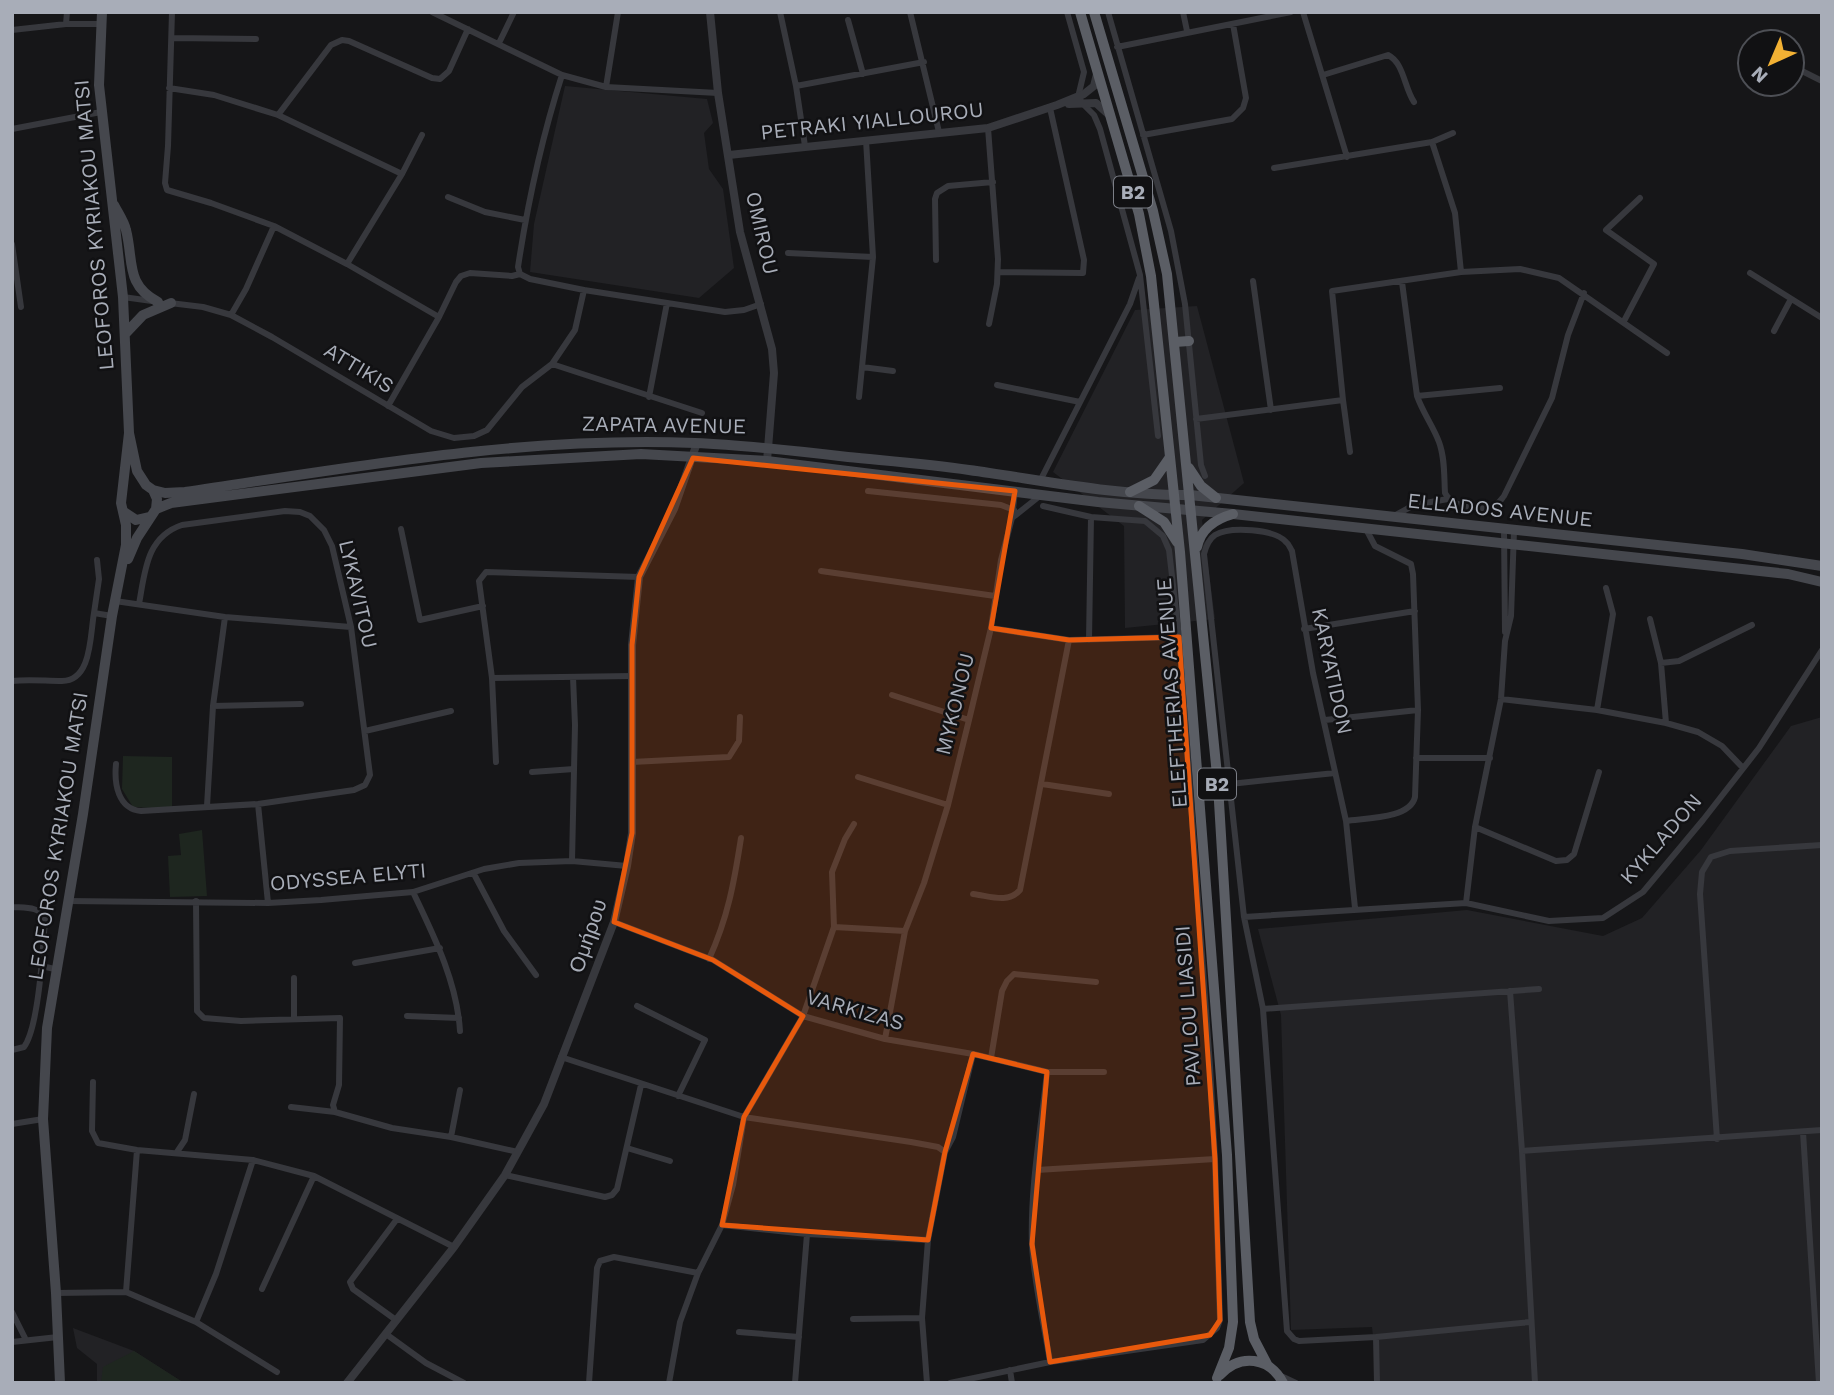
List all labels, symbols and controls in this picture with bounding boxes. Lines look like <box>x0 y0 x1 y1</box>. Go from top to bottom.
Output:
north arrow <box>1736 28 1806 98</box>
text: N <box>1746 62 1773 88</box>
street label: LEOFOROS KYRIAKOU MATSI <box>68 79 119 371</box>
street label: PETRAKI YIALLOUROU <box>759 96 985 145</box>
road number: B2 <box>1114 176 1152 208</box>
street label: OMIROU <box>741 189 784 277</box>
street label: ATTIKIS <box>320 337 399 398</box>
street label: ZAPATA AVENUE <box>582 411 746 438</box>
street label: ELLADOS AVENUE <box>1406 487 1594 532</box>
street label: LYKAVITOU <box>334 537 383 651</box>
street label: ELEFTHERIAS AVENUE <box>1151 577 1192 809</box>
street label: KARYATIDON <box>1307 605 1358 737</box>
street label: MYKONOU <box>930 650 979 758</box>
street label: LEOFOROS KYRIAKOU MATSI <box>22 690 93 982</box>
road number: B2 <box>1198 768 1236 800</box>
street label: KYKLADON <box>1615 788 1707 889</box>
street label: ODYSSEA ELYTI <box>269 857 427 896</box>
street label: Ομήρου <box>563 896 612 976</box>
street label: PAVLOU LIASIDI <box>1169 925 1206 1087</box>
street label: VARKIZAS <box>803 984 907 1035</box>

